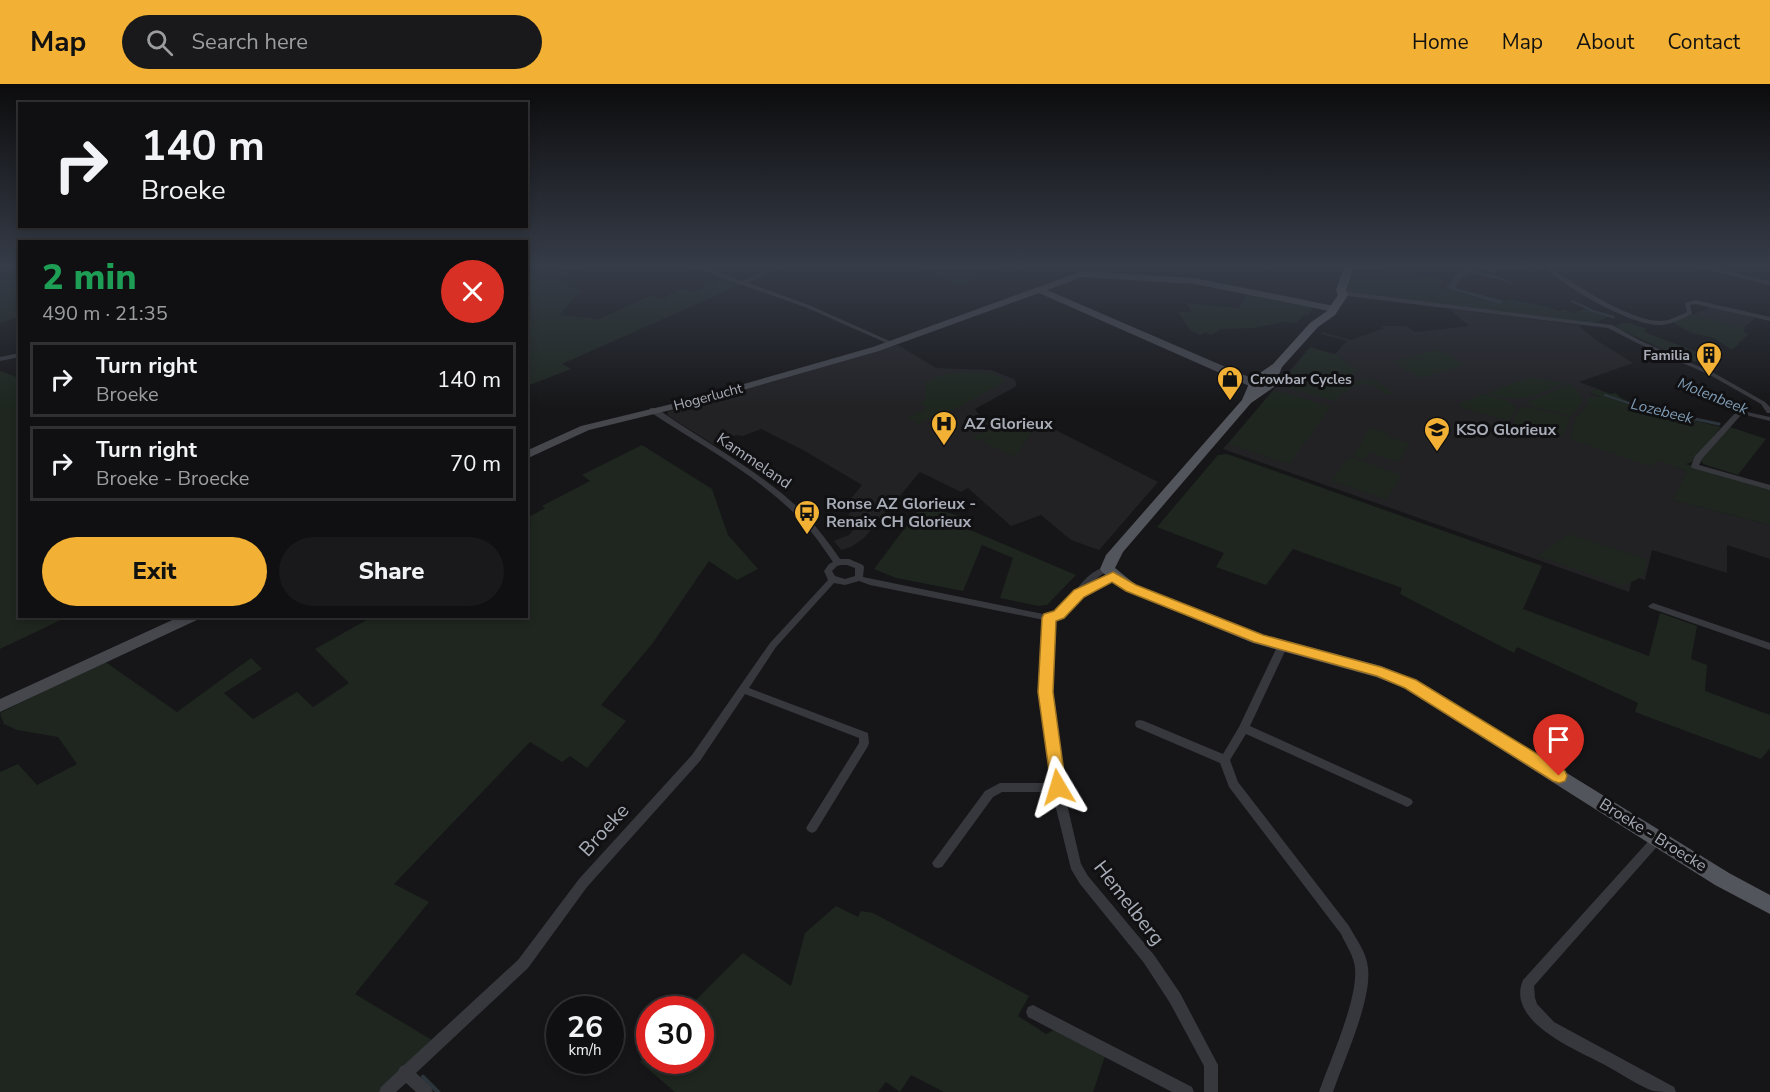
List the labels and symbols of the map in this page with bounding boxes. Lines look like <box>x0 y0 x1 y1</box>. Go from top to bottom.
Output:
building icon: Familia <box>1694 340 1724 378</box>
place label: Familia <box>1643 346 1690 365</box>
shop icon: Crowbar Cycles <box>1215 364 1245 402</box>
place label: Crowbar Cycles <box>1250 370 1352 389</box>
water label: Molenbeek <box>1675 373 1752 419</box>
street label: Hogerlucht <box>672 379 745 415</box>
water label: Lozebeek <box>1629 394 1696 428</box>
hospital icon: AZ Glorieux <box>929 409 959 447</box>
place label: AZ Glorieux <box>964 413 1053 435</box>
school or university icon: KSO Glorieux <box>1422 415 1452 453</box>
place label: KSO Glorieux <box>1456 419 1557 441</box>
street label: Kammeland <box>712 428 796 494</box>
place label: Ronse AZ Glorieux - Renaix CH Glorieux <box>826 493 976 533</box>
bus stop icon: Ronse AZ Glorieux - Renaix CH Glorieux <box>792 498 822 536</box>
pin <box>1533 714 1584 776</box>
position arrow <box>1026 755 1090 819</box>
street label: Broeke - Broecke <box>1595 793 1711 877</box>
street label: Broeke <box>573 798 635 862</box>
street label: Hemelberg <box>1087 855 1171 951</box>
speed limit sign: 30 <box>636 996 714 1074</box>

